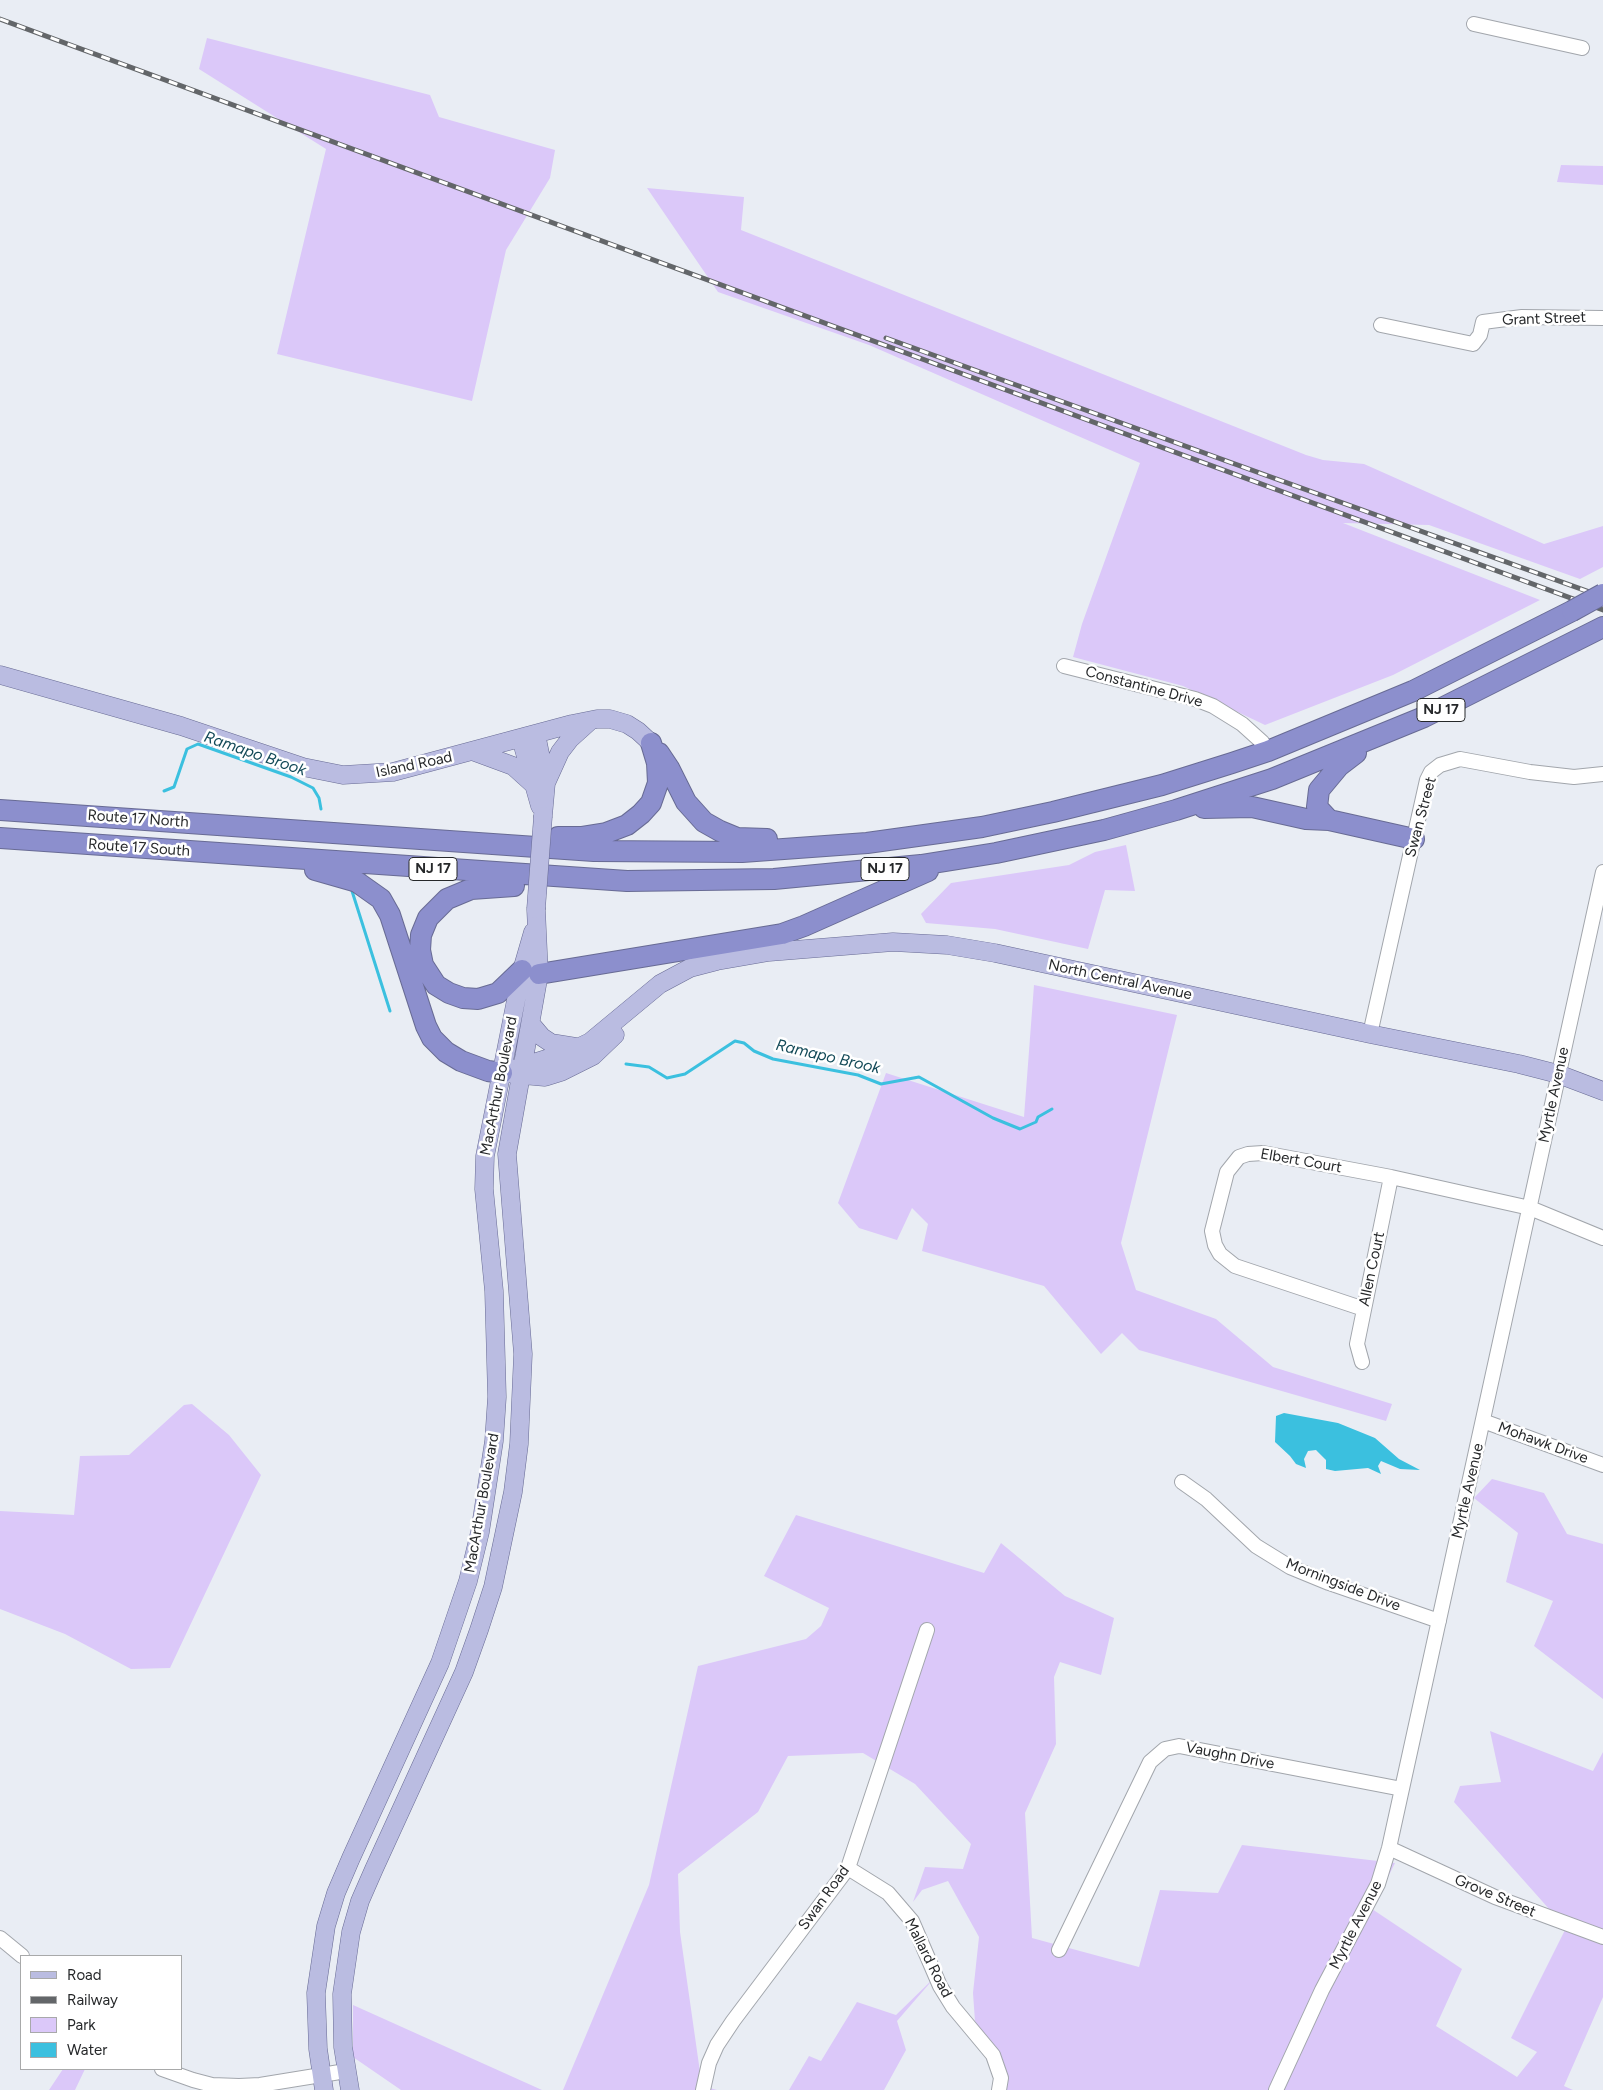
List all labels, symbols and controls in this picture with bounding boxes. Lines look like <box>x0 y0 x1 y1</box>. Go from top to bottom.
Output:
street label: Grant Street <box>1502 309 1586 329</box>
street label: Constantine Drive <box>1083 663 1205 711</box>
road number: NJ 17 <box>1417 698 1465 722</box>
water label: Ramapo Brook <box>201 728 309 780</box>
street label: Island Road <box>374 748 454 782</box>
street label: Swan Street <box>1402 775 1440 859</box>
street label: Route 17 North <box>87 806 189 832</box>
street label: Route 17 South <box>87 835 191 861</box>
road number: NJ 17 <box>409 858 457 881</box>
road number: NJ 17 <box>861 858 909 881</box>
street label: North Central Avenue <box>1046 956 1194 1004</box>
street label: MacArthur Boulevard <box>477 1015 521 1157</box>
water label: Ramapo Brook <box>774 1036 882 1078</box>
street label: Myrtle Avenue <box>1535 1046 1573 1144</box>
street label: Elbert Court <box>1259 1145 1343 1177</box>
street label: Allen Court <box>1355 1230 1389 1308</box>
street label: Mohawk Drive <box>1495 1418 1591 1468</box>
street label: MacArthur Boulevard <box>461 1432 503 1574</box>
street label: Myrtle Avenue <box>1448 1442 1488 1540</box>
street label: Morningside Drive <box>1283 1555 1403 1615</box>
street label: Vaughn Drive <box>1184 1739 1276 1773</box>
street label: Swan Road <box>795 1862 853 1934</box>
street label: Grove Street <box>1452 1871 1538 1921</box>
street label: Myrtle Avenue <box>1326 1878 1386 1972</box>
street label: Mallard Road <box>900 1915 956 2001</box>
legend <box>20 1955 182 2070</box>
text: Road <box>67 1966 102 1984</box>
text: Railway <box>67 1991 118 2009</box>
text: Park <box>67 2016 96 2034</box>
text: Water <box>67 2041 107 2059</box>

